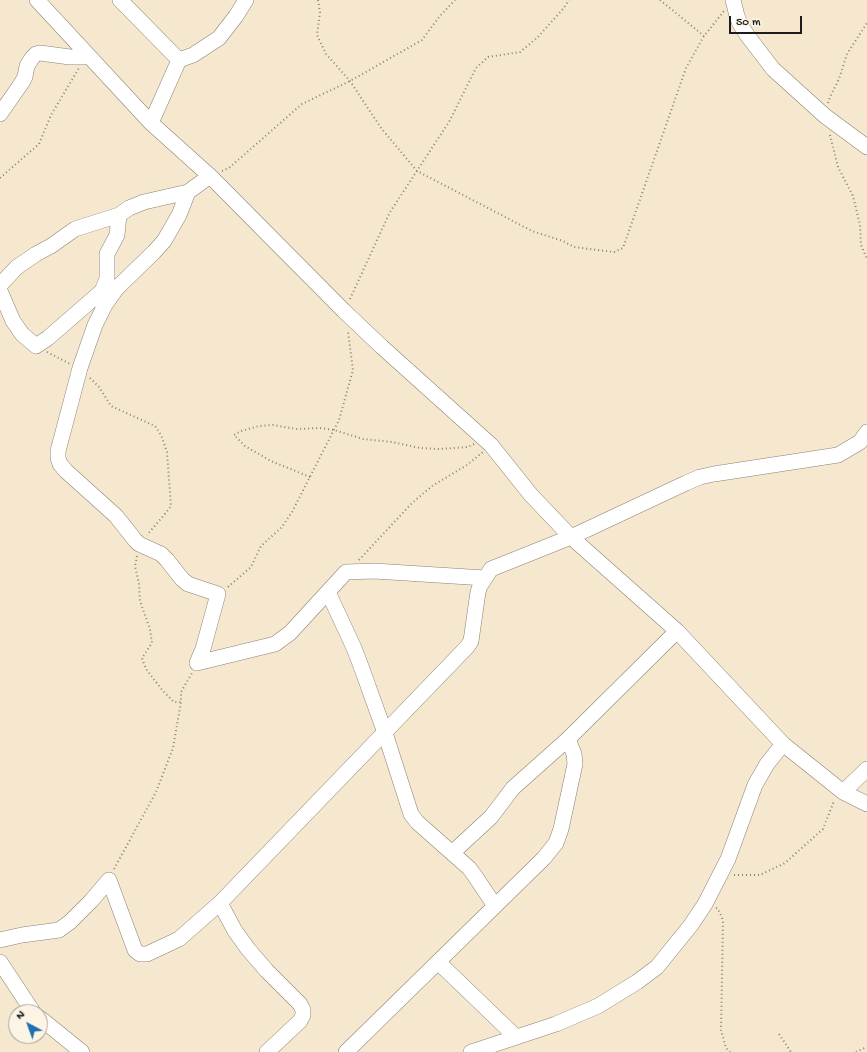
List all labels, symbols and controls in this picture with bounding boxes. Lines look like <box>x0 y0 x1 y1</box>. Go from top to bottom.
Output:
scale bar <box>731 8 804 34</box>
text: 50 m <box>736 16 761 30</box>
north arrow <box>8 1004 48 1044</box>
text: N <box>14 1009 27 1023</box>

